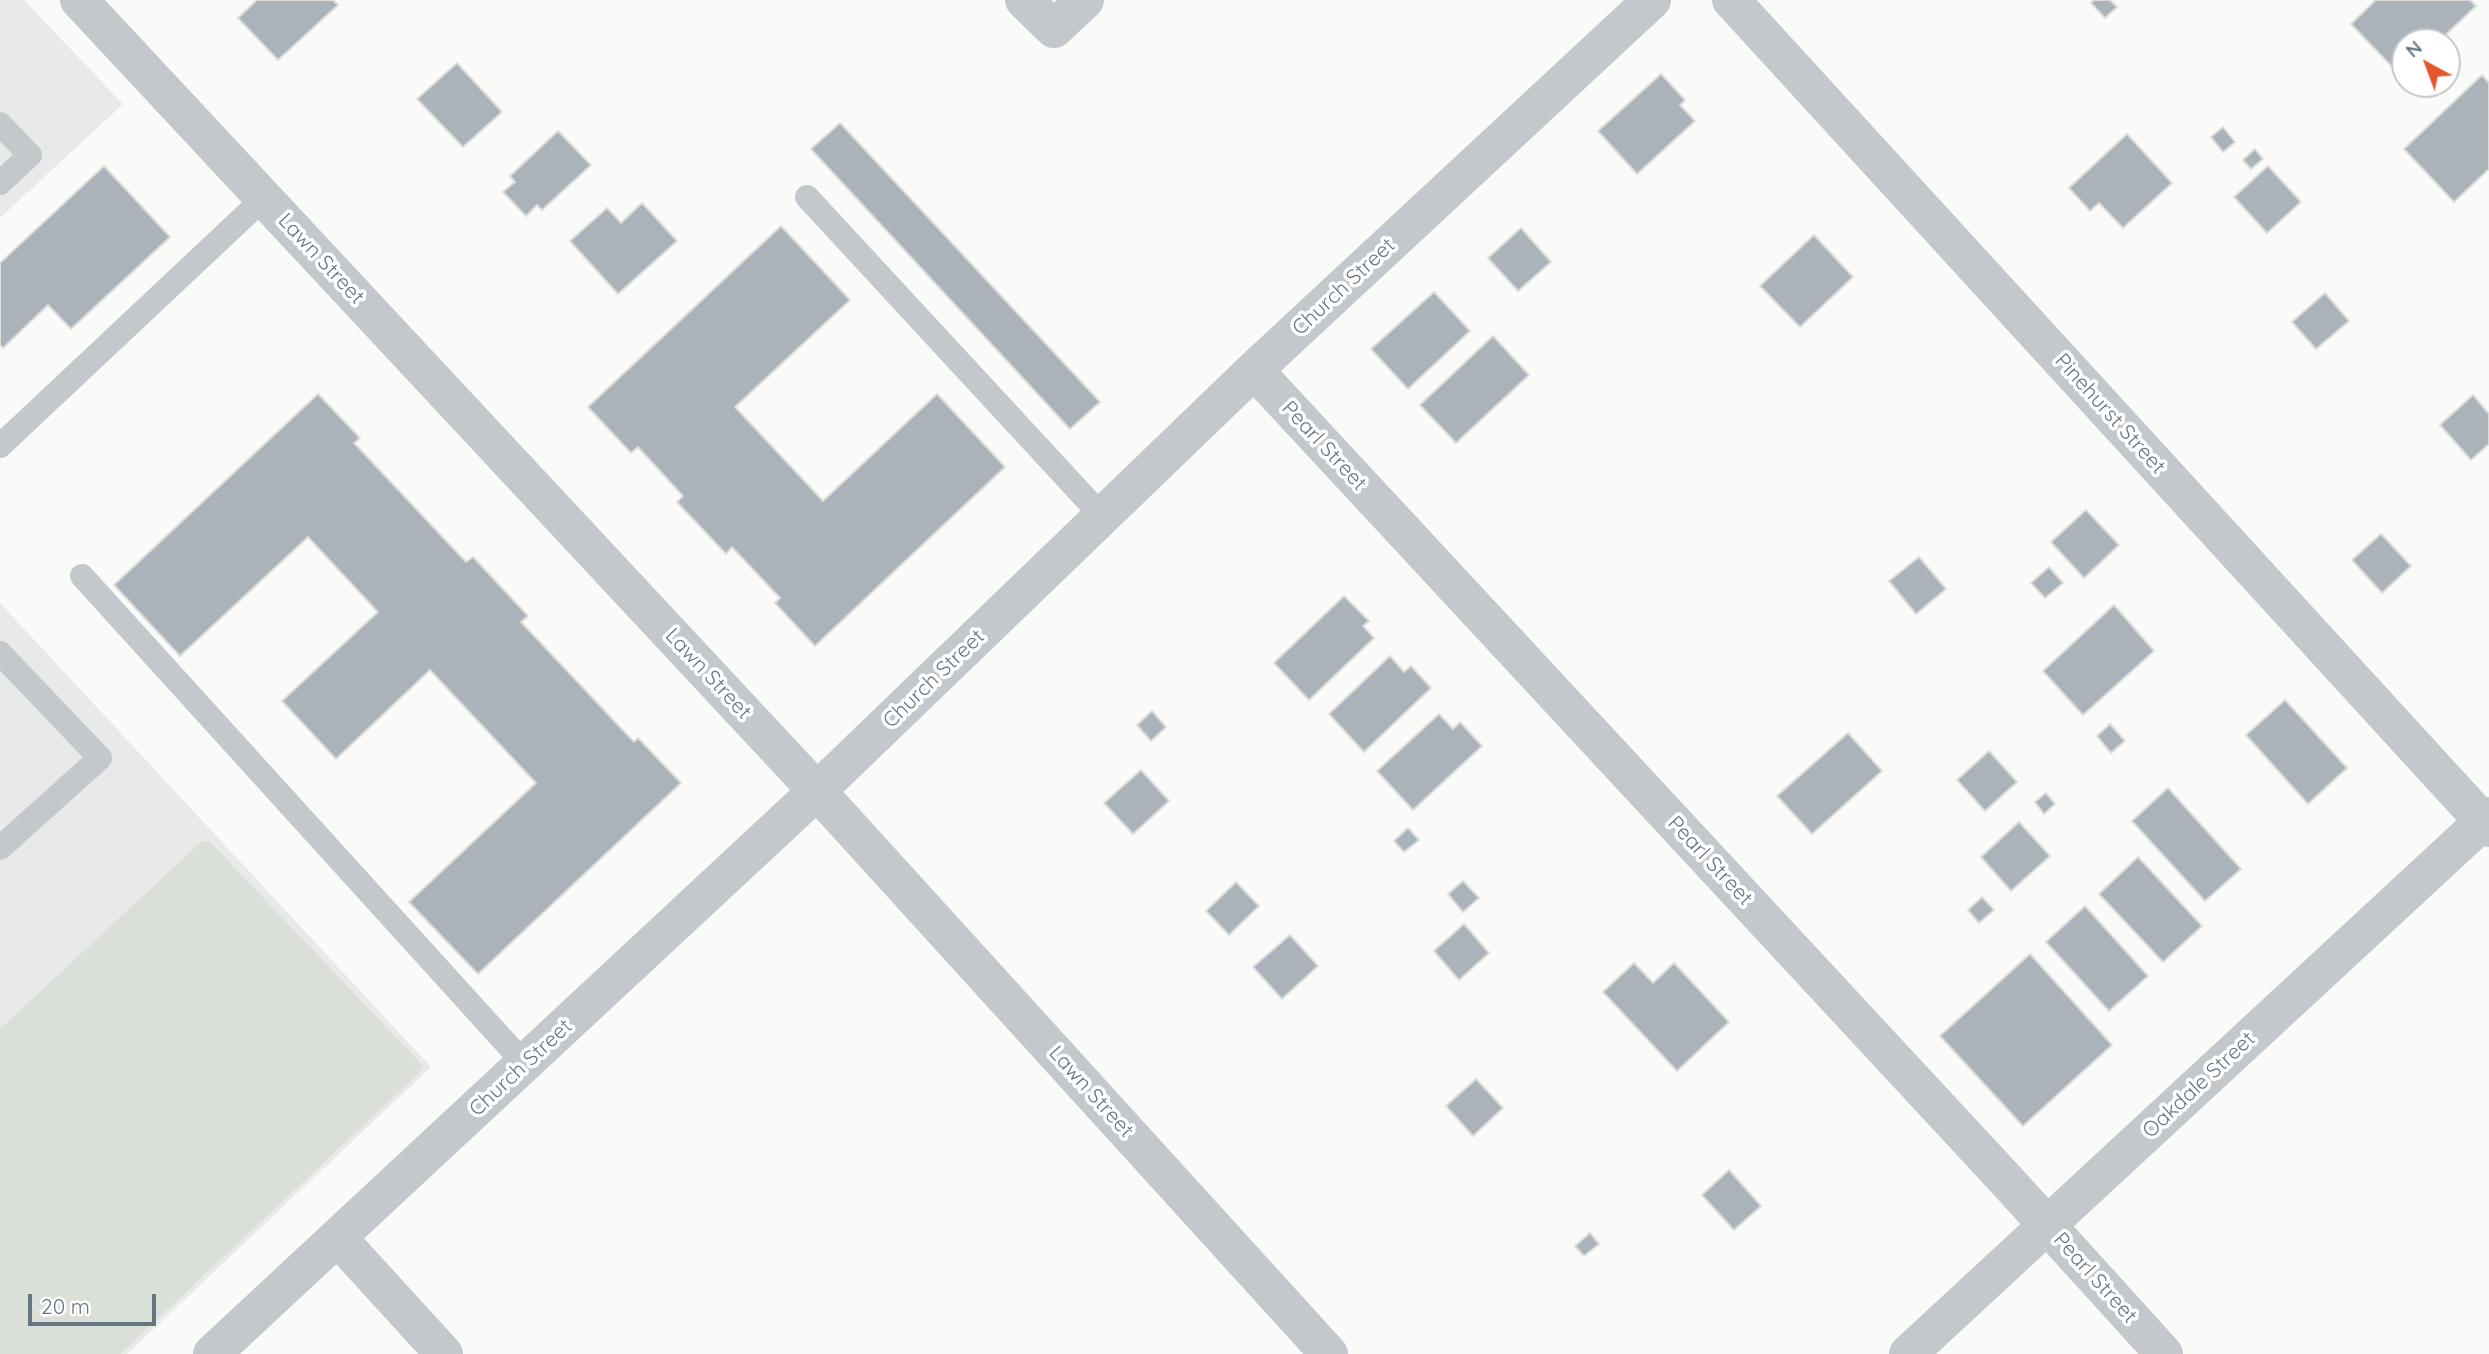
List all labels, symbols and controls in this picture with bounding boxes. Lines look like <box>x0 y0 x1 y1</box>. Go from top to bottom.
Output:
north arrow <box>2391 28 2461 98</box>
text: N <box>2400 35 2427 62</box>
street label: Lawn Street <box>273 208 369 310</box>
street label: Church Street <box>1287 233 1401 341</box>
street label: Pinehurst Street <box>2049 349 2171 479</box>
street label: Pearl Street <box>1276 396 1372 496</box>
street label: Lawn Street <box>660 623 756 725</box>
street label: Church Street <box>878 624 990 734</box>
street label: Pearl Street <box>1662 811 1758 911</box>
street label: Church Street <box>464 1014 578 1122</box>
street label: Oakdale Street <box>2138 1026 2260 1144</box>
street label: Lawn Street <box>1043 1041 1139 1143</box>
street label: Pearl Street <box>2048 1228 2142 1328</box>
scale bar <box>32 1280 159 1324</box>
text: 20 m <box>41 1293 90 1319</box>

